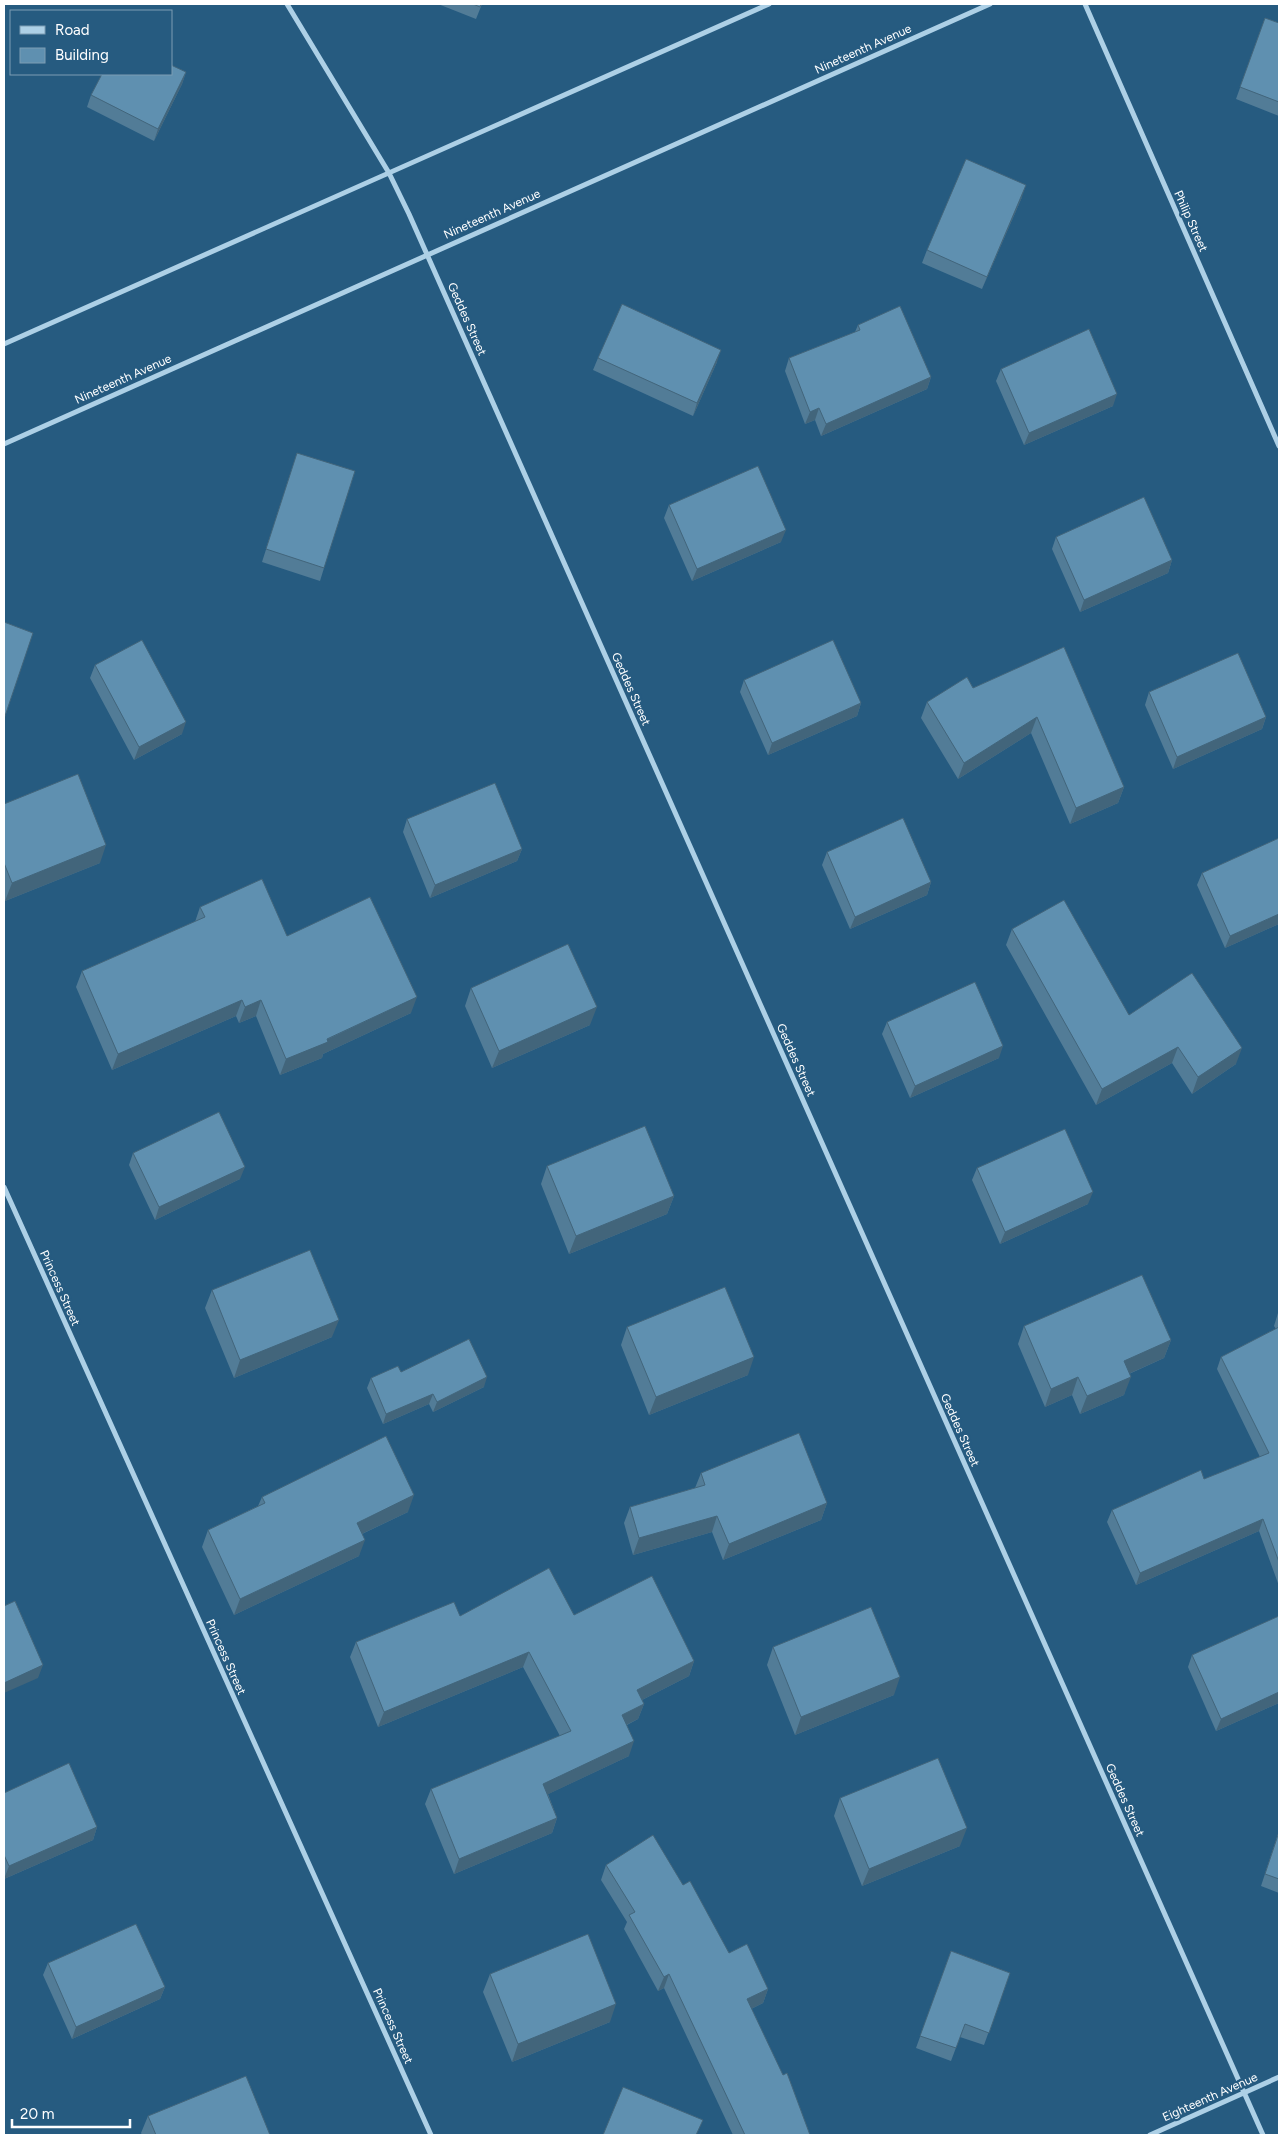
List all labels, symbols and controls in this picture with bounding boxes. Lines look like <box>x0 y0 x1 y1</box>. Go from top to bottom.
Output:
legend <box>10 10 172 75</box>
text: Road <box>55 21 90 39</box>
street label: Nineteenth Avenue <box>812 21 914 77</box>
text: Building <box>55 46 109 64</box>
street label: Nineteenth Avenue <box>441 186 543 242</box>
street label: Philip Street <box>1171 188 1211 254</box>
street label: Geddes Street <box>445 280 490 358</box>
street label: Nineteenth Avenue <box>72 351 174 407</box>
street label: Geddes Street <box>609 650 654 728</box>
street label: Geddes Street <box>774 1021 819 1099</box>
street label: Princess Street <box>37 1248 83 1328</box>
street label: Geddes Street <box>938 1391 983 1469</box>
street label: Princess Street <box>203 1617 249 1697</box>
street label: Geddes Street <box>1103 1761 1148 1839</box>
street label: Princess Street <box>370 1986 416 2066</box>
street label: Eighteenth Avenue <box>1160 2070 1260 2124</box>
scale bar <box>12 2096 130 2128</box>
text: 20 m <box>20 2105 54 2123</box>

